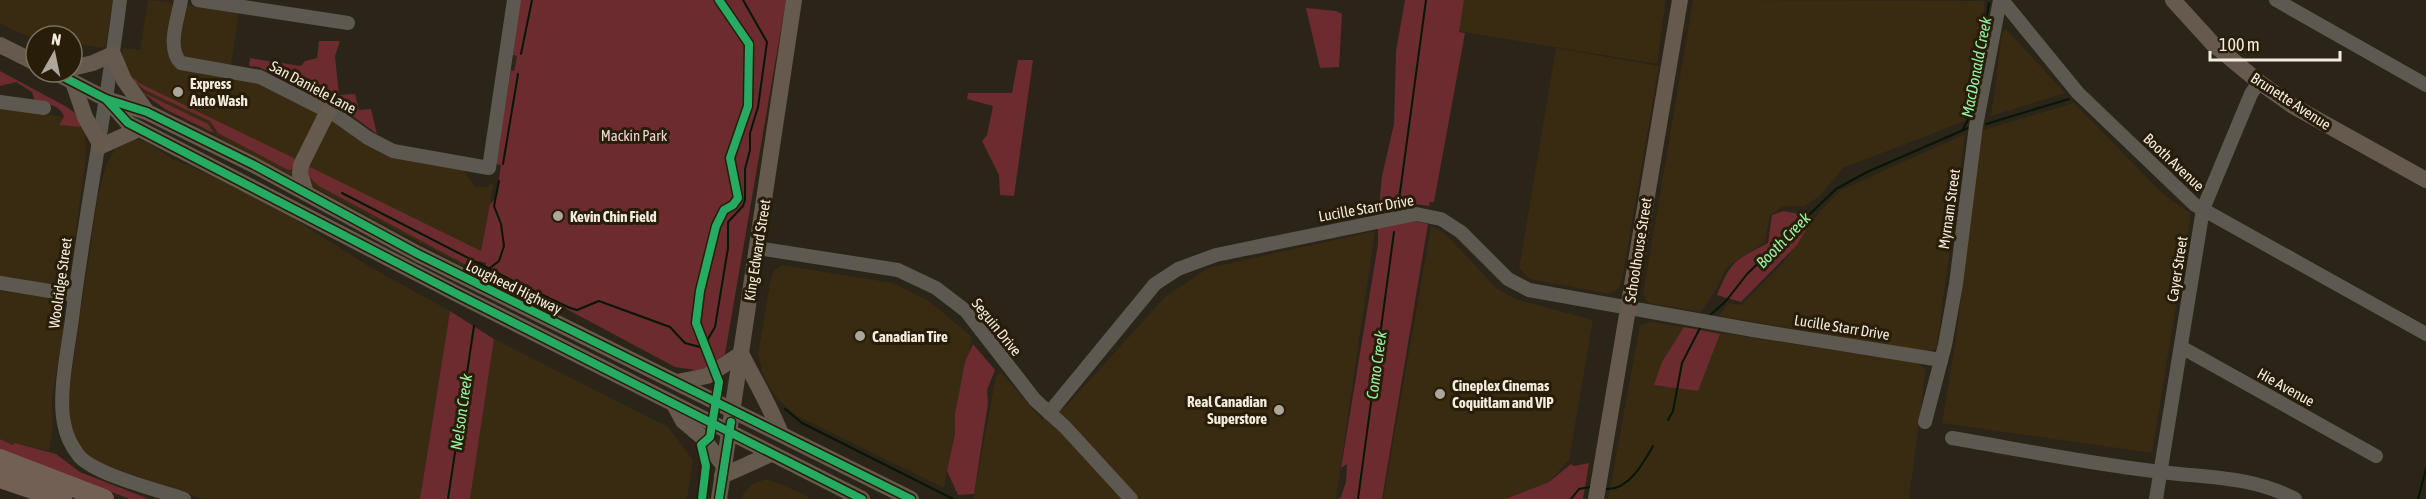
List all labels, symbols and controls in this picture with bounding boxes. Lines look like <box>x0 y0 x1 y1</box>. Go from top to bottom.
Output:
water label: MacDonald Creek <box>1957 14 1995 119</box>
north arrow <box>24 24 84 84</box>
scale bar <box>2210 24 2340 62</box>
text: N <box>50 30 62 49</box>
text: 100 m <box>2219 34 2260 55</box>
street label: San Daniele Lane <box>267 57 359 117</box>
street label: Brunette Avenue <box>2248 69 2334 133</box>
place label: Express Auto Wash <box>189 75 248 109</box>
marker: Express Auto Wash <box>171 85 185 99</box>
park label: Mackin Park <box>601 127 668 144</box>
street label: Booth Avenue <box>2140 130 2208 194</box>
street label: Myrnam Street <box>1935 168 1963 250</box>
street label: Lucille Starr Drive <box>1317 191 1415 225</box>
street label: Schoolhouse Street <box>1621 196 1655 304</box>
street label: King Edward Street <box>741 198 773 302</box>
place label: Kevin Chin Field <box>570 208 657 225</box>
water label: Booth Creek <box>1752 208 1814 271</box>
marker: Kevin Chin Field <box>551 209 565 223</box>
street label: Cayer Street <box>2163 235 2191 303</box>
street label: Woolridge Street <box>45 237 75 329</box>
street label: Lougheed Highway <box>463 256 565 318</box>
street label: Seguin Drive <box>969 295 1025 359</box>
street label: Lucille Starr Drive <box>1793 311 1891 343</box>
place label: Canadian Tire <box>872 328 948 345</box>
marker: Canadian Tire <box>853 329 867 343</box>
water label: Como Creek <box>1362 329 1390 400</box>
street label: Hie Avenue <box>2255 364 2318 410</box>
water label: Nelson Creek <box>447 372 475 451</box>
place label: Cineplex Cinemas Coquitlam and VIP <box>1452 377 1554 411</box>
marker: Cineplex Cinemas Coquitlam and VIP <box>1433 387 1447 401</box>
place label: Real Canadian Superstore <box>1187 393 1267 427</box>
marker: Real Canadian Superstore <box>1272 403 1286 417</box>

